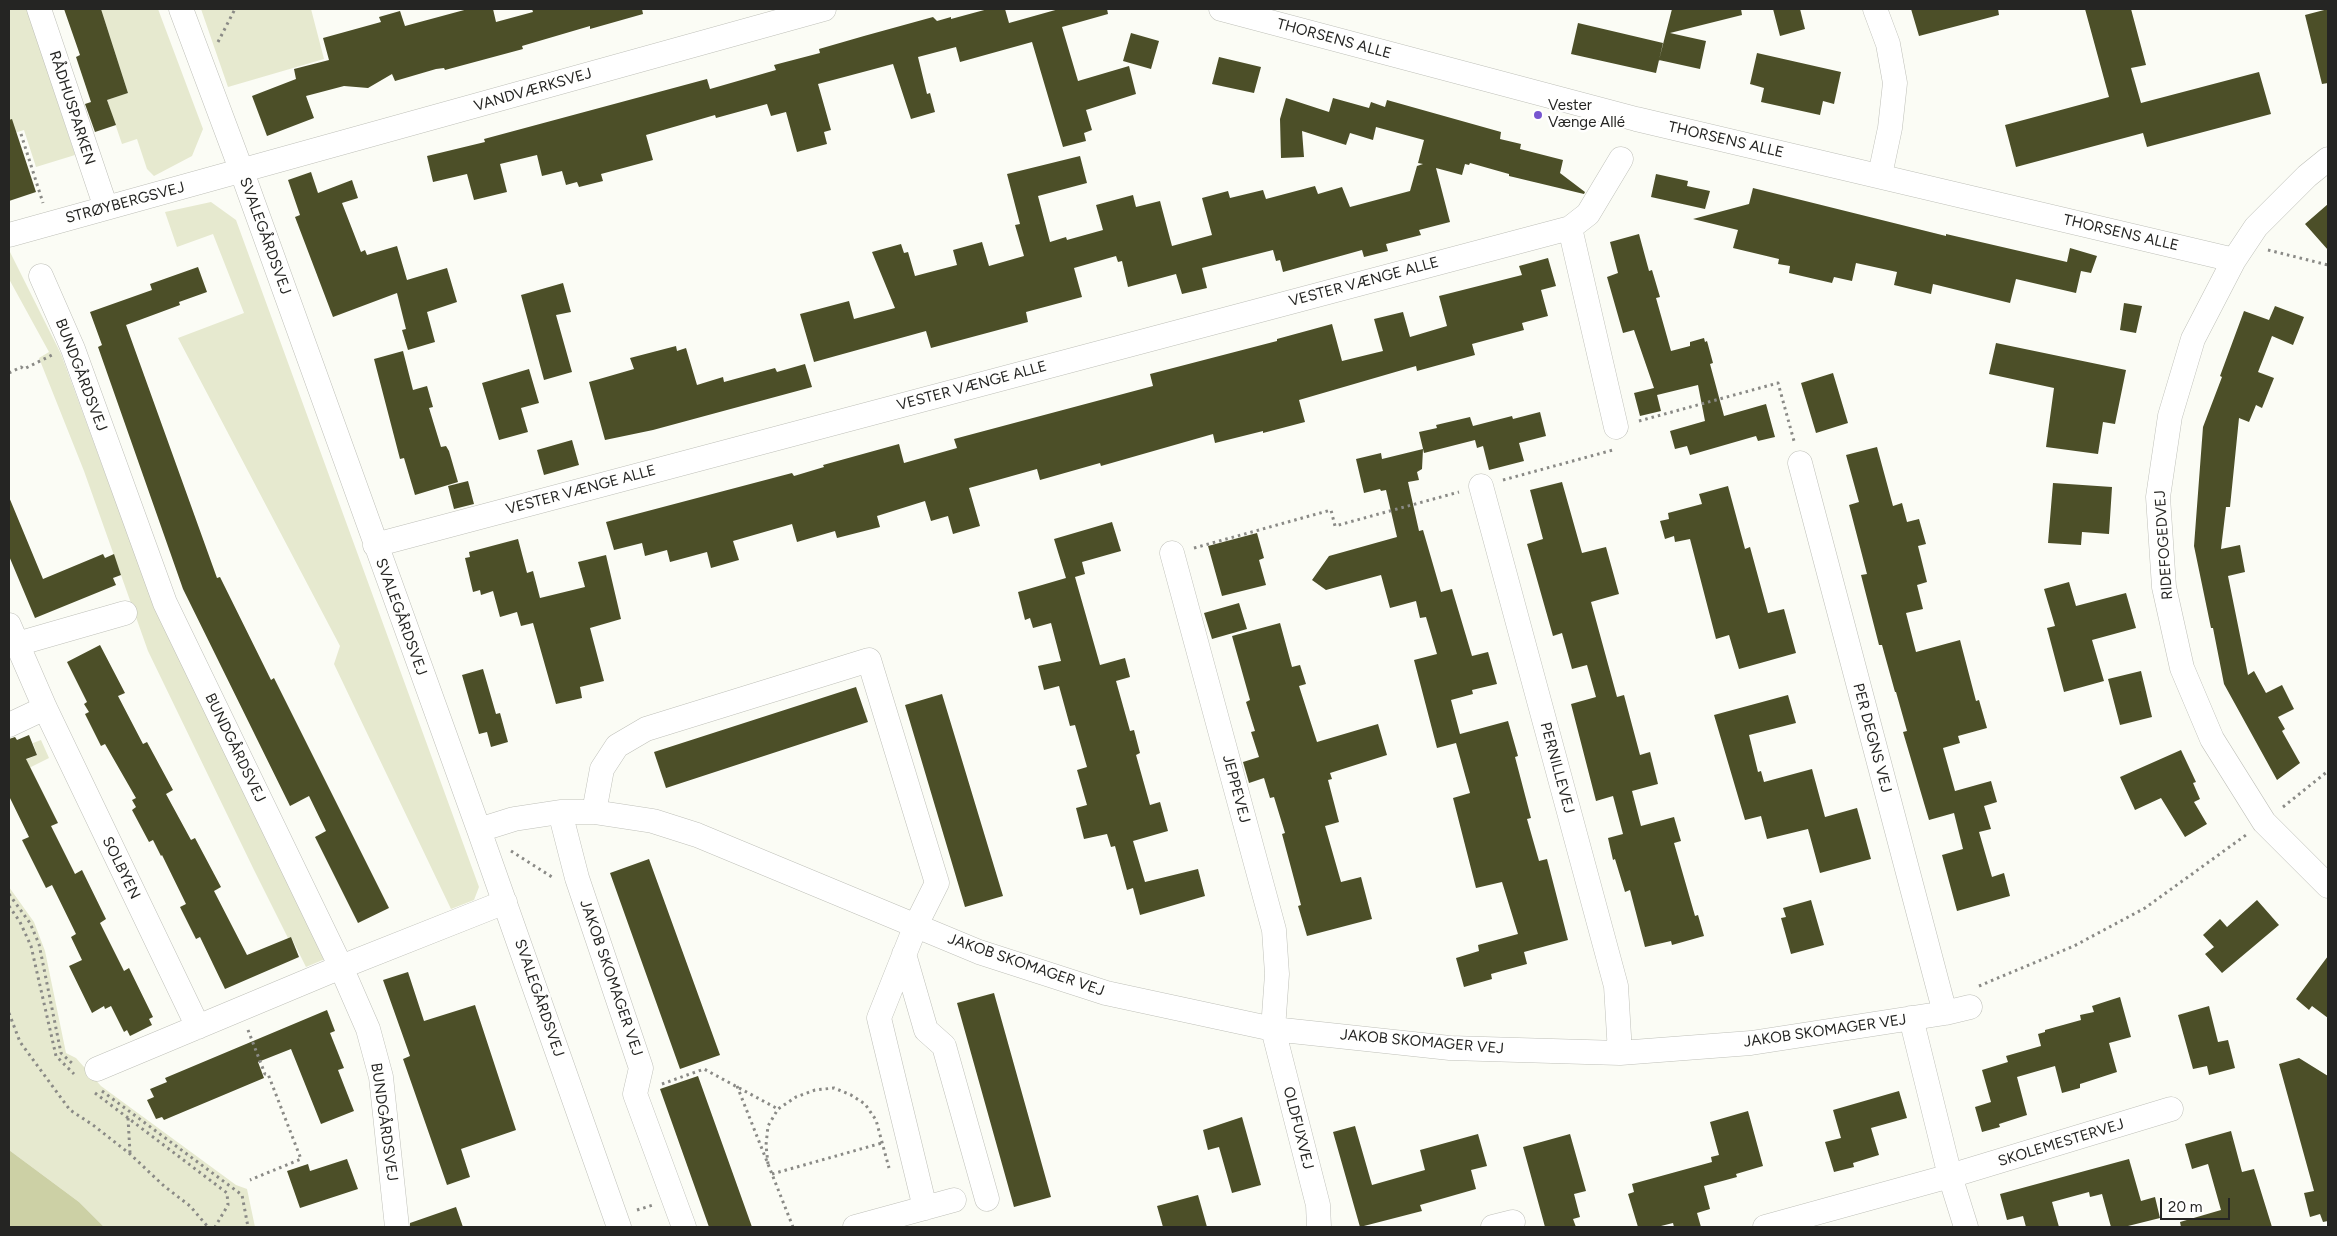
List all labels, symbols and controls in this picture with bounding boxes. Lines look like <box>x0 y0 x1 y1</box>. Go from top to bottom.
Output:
street label: THORSENS ALLE <box>1275 15 1393 63</box>
street label: RÅDHUSPARKEN <box>45 49 99 167</box>
street label: VANDVÆRKSVEJ <box>472 65 594 115</box>
place label: Vester Vænge Allé <box>1548 97 1625 132</box>
marker: Vester Vænge Allé <box>1532 109 1544 121</box>
street label: THORSENS ALLE <box>1667 118 1785 162</box>
street label: SVALEGÅRDSVEJ <box>235 175 295 297</box>
street label: STRØYBERGSVEJ <box>63 178 187 228</box>
street label: THORSENS ALLE <box>2062 211 2180 255</box>
street label: VESTER VÆNGE ALLE <box>1287 253 1441 311</box>
street label: BUNDGÅRDSVEJ <box>51 316 111 434</box>
street label: VESTER VÆNGE ALLE <box>895 357 1049 415</box>
street label: VESTER VÆNGE ALLE <box>504 461 658 519</box>
street label: RIDEFOGEDVEJ <box>2151 490 2177 600</box>
street label: SVALEGÅRDSVEJ <box>371 556 431 678</box>
street label: PER DEGNS VEJ <box>1849 681 1895 795</box>
street label: BUNDGÅRDSVEJ <box>201 690 269 806</box>
street label: PERNILLEVEJ <box>1536 720 1578 816</box>
street label: JEPPEVEJ <box>1218 753 1254 825</box>
street label: SOLBYEN <box>98 834 144 902</box>
street label: JAKOB SKOMAGER VEJ <box>576 897 646 1059</box>
street label: JAKOB SKOMAGER VEJ <box>945 930 1107 1000</box>
street label: SVALEGÅRDSVEJ <box>510 937 568 1059</box>
street label: JAKOB SKOMAGER VEJ <box>1742 1011 1908 1051</box>
street label: JAKOB SKOMAGER VEJ <box>1339 1026 1505 1058</box>
street label: BUNDGÅRDSVEJ <box>367 1062 401 1182</box>
street label: OLDFUXVEJ <box>1279 1085 1317 1171</box>
street label: SKOLEMESTERVEJ <box>1996 1115 2126 1171</box>
scale bar <box>2162 1188 2232 1220</box>
text: 20 m <box>2168 1198 2202 1216</box>

